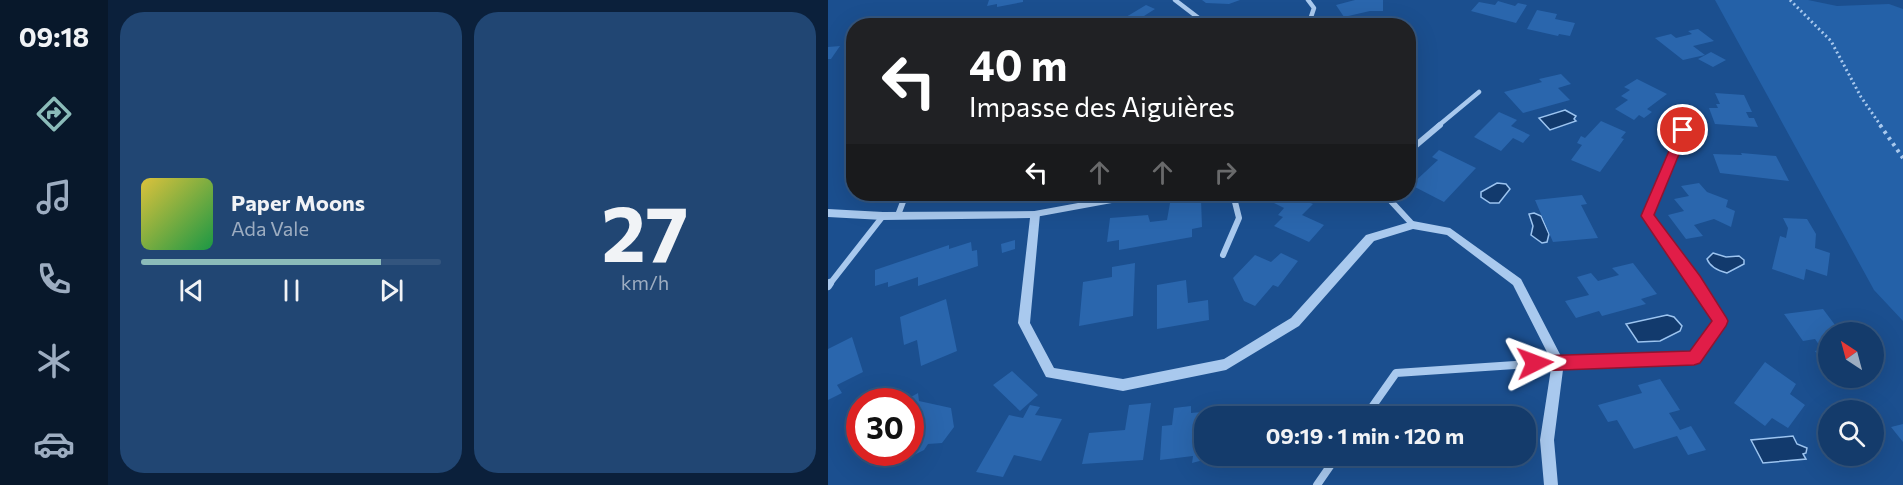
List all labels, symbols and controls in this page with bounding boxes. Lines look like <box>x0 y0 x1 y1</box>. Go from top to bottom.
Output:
text: 09:18 <box>19 20 89 53</box>
text: 40 m <box>969 38 1067 90</box>
icon: left <box>870 42 948 120</box>
text: Impasse des Aiguières <box>969 90 1235 123</box>
icon: directions <box>33 93 75 135</box>
pin <box>1657 104 1708 155</box>
icon: arrive <box>1666 113 1699 146</box>
icon: left <box>1020 156 1053 189</box>
icon: ahead <box>1083 156 1116 189</box>
icon: ahead <box>1146 156 1179 189</box>
icon: right <box>1209 156 1242 189</box>
icon: music <box>33 176 75 218</box>
text: 27 <box>602 183 688 278</box>
text: Paper Moons <box>231 189 365 216</box>
text: Ada Vale <box>231 216 309 240</box>
icon: phone <box>33 258 75 300</box>
text: km/h <box>621 270 669 294</box>
icon: previous <box>175 274 208 307</box>
icon: pause <box>275 274 308 307</box>
icon: next <box>375 274 408 307</box>
north arrow <box>1818 322 1884 388</box>
map controls <box>1818 322 1884 466</box>
position arrow <box>1503 331 1567 395</box>
icon: climate <box>33 340 75 382</box>
speed limit sign: 30 <box>846 388 924 466</box>
button: search <box>1818 400 1884 466</box>
text: 09:19 · 1 min · 120 m <box>1266 422 1464 449</box>
icon: car <box>33 423 75 465</box>

